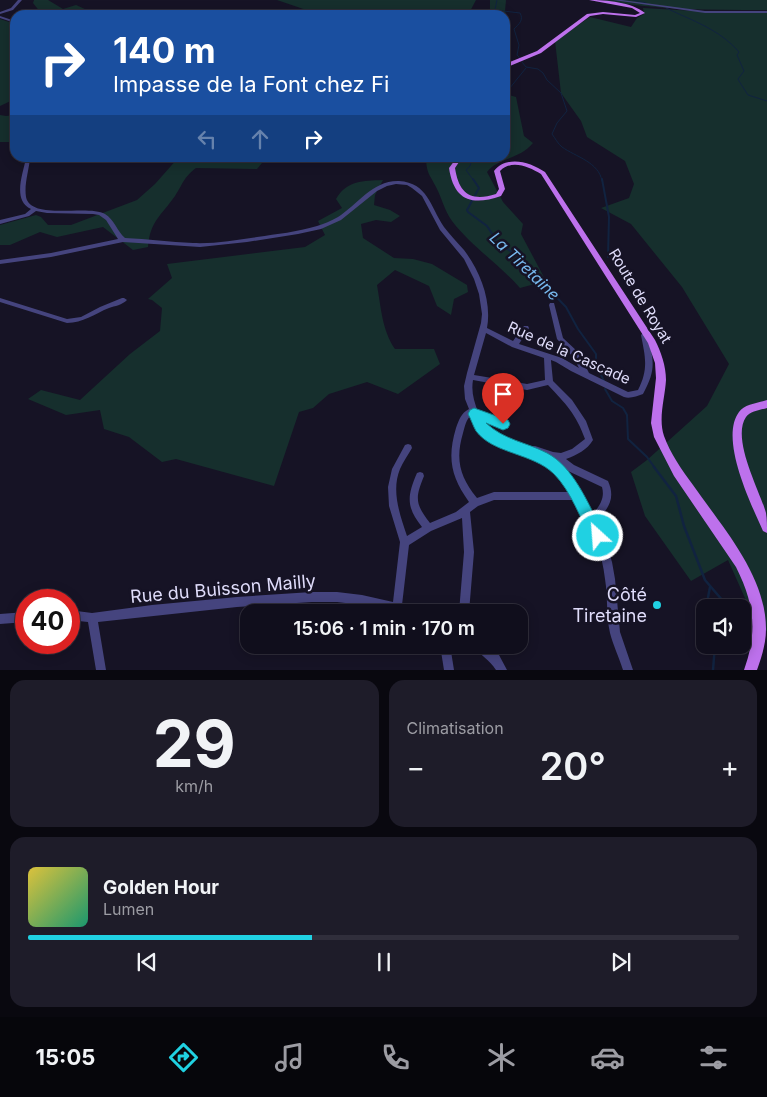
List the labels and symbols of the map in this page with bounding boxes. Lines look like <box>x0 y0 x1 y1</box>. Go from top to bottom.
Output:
water label: La Tiretaine <box>486 228 564 304</box>
street label: Route de Royat <box>605 245 676 347</box>
street label: Rue de la Cascade <box>505 317 633 388</box>
pin <box>482 373 524 424</box>
position arrow <box>571 509 623 561</box>
street label: Rue du Buisson Mailly <box>129 570 317 607</box>
place label: Côté Tiretaine <box>572 584 647 626</box>
speed limit sign: 40 <box>15 589 80 654</box>
marker: Côté Tiretaine <box>651 599 663 611</box>

